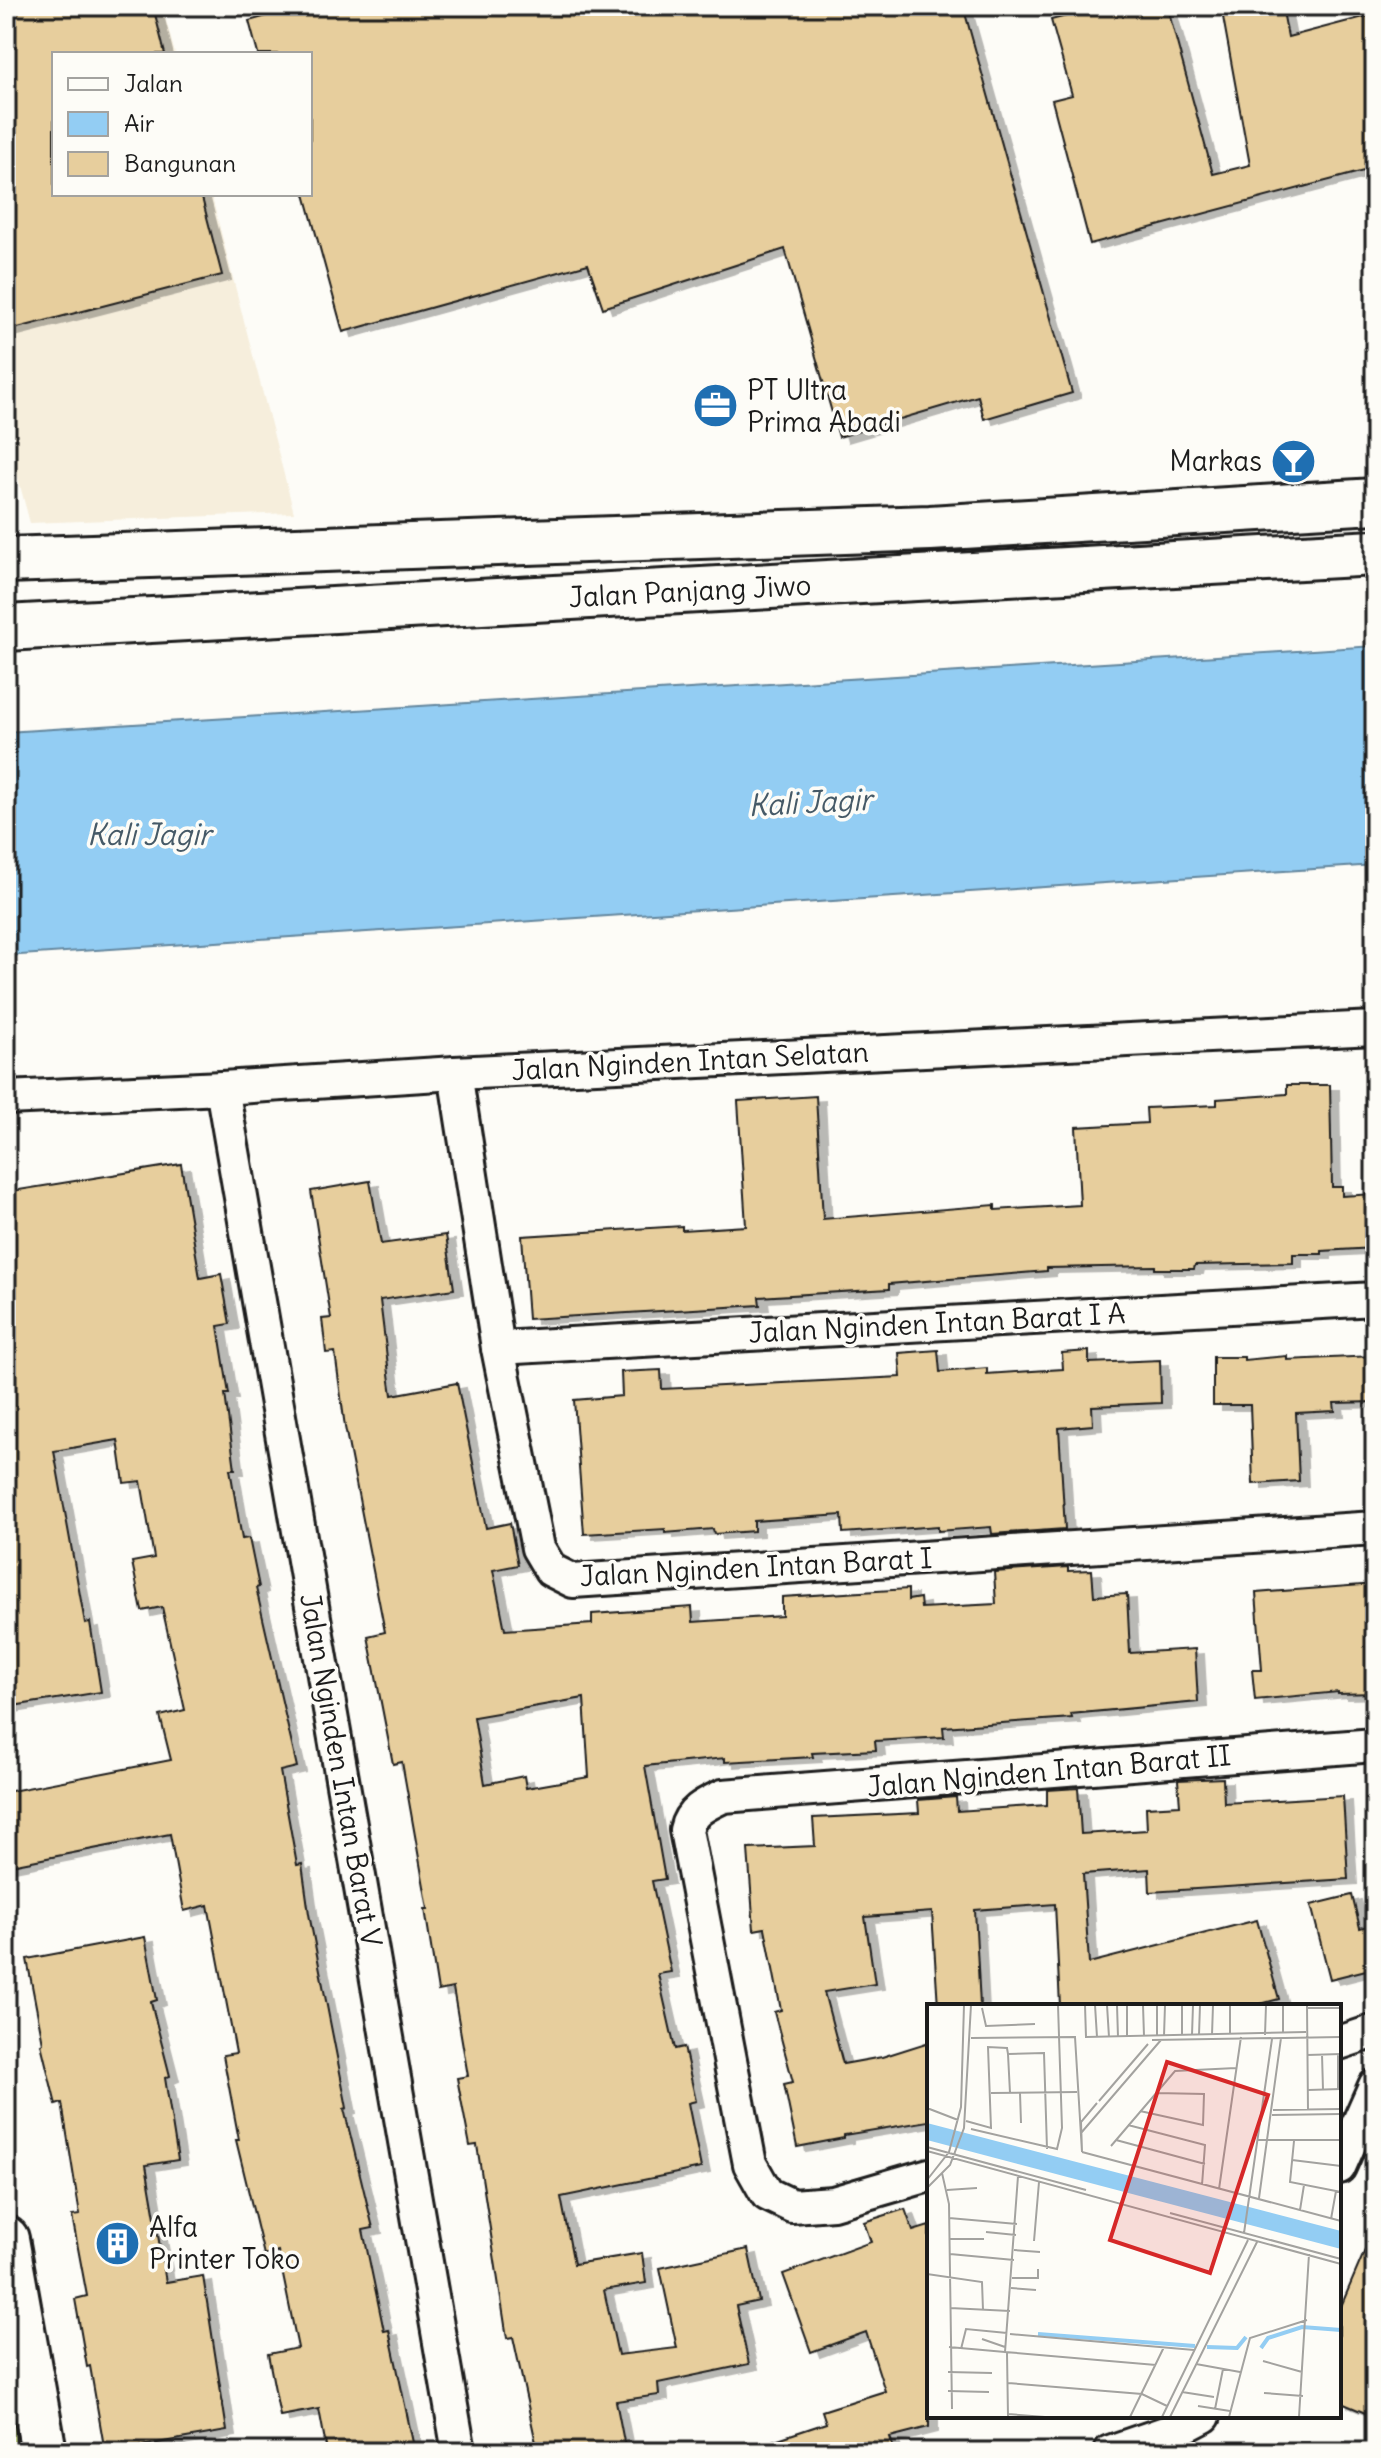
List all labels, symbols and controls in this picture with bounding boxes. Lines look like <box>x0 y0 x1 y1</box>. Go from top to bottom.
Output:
legend <box>52 52 312 196</box>
text: Jalan <box>124 68 183 98</box>
text: Air <box>124 108 155 138</box>
text: Bangunan <box>124 148 236 178</box>
place label: PT Ultra Prima Abadi <box>747 372 901 440</box>
office icon: PT Ultra Prima Abadi <box>692 382 740 430</box>
bar icon: Markas <box>1269 437 1317 485</box>
place label: Markas <box>1169 443 1262 479</box>
street label: Jalan Panjang Jiwo <box>568 567 812 615</box>
water label: Kali Jagir <box>747 780 877 824</box>
water label: Kali Jagir <box>87 815 215 853</box>
street label: Jalan Nginden Intan Selatan <box>510 1034 870 1088</box>
street label: Jalan Nginden Intan Barat I A <box>748 1295 1126 1351</box>
street label: Jalan Nginden Intan Barat I <box>579 1540 933 1594</box>
street label: Jalan Nginden Intan Barat V <box>292 1591 390 1949</box>
street label: Jalan Nginden Intan Barat II <box>866 1737 1232 1805</box>
inset map <box>927 2004 1341 2418</box>
place label: Alfa Printer Toko <box>149 2209 300 2277</box>
building icon: Alfa Printer Toko <box>94 2219 142 2267</box>

